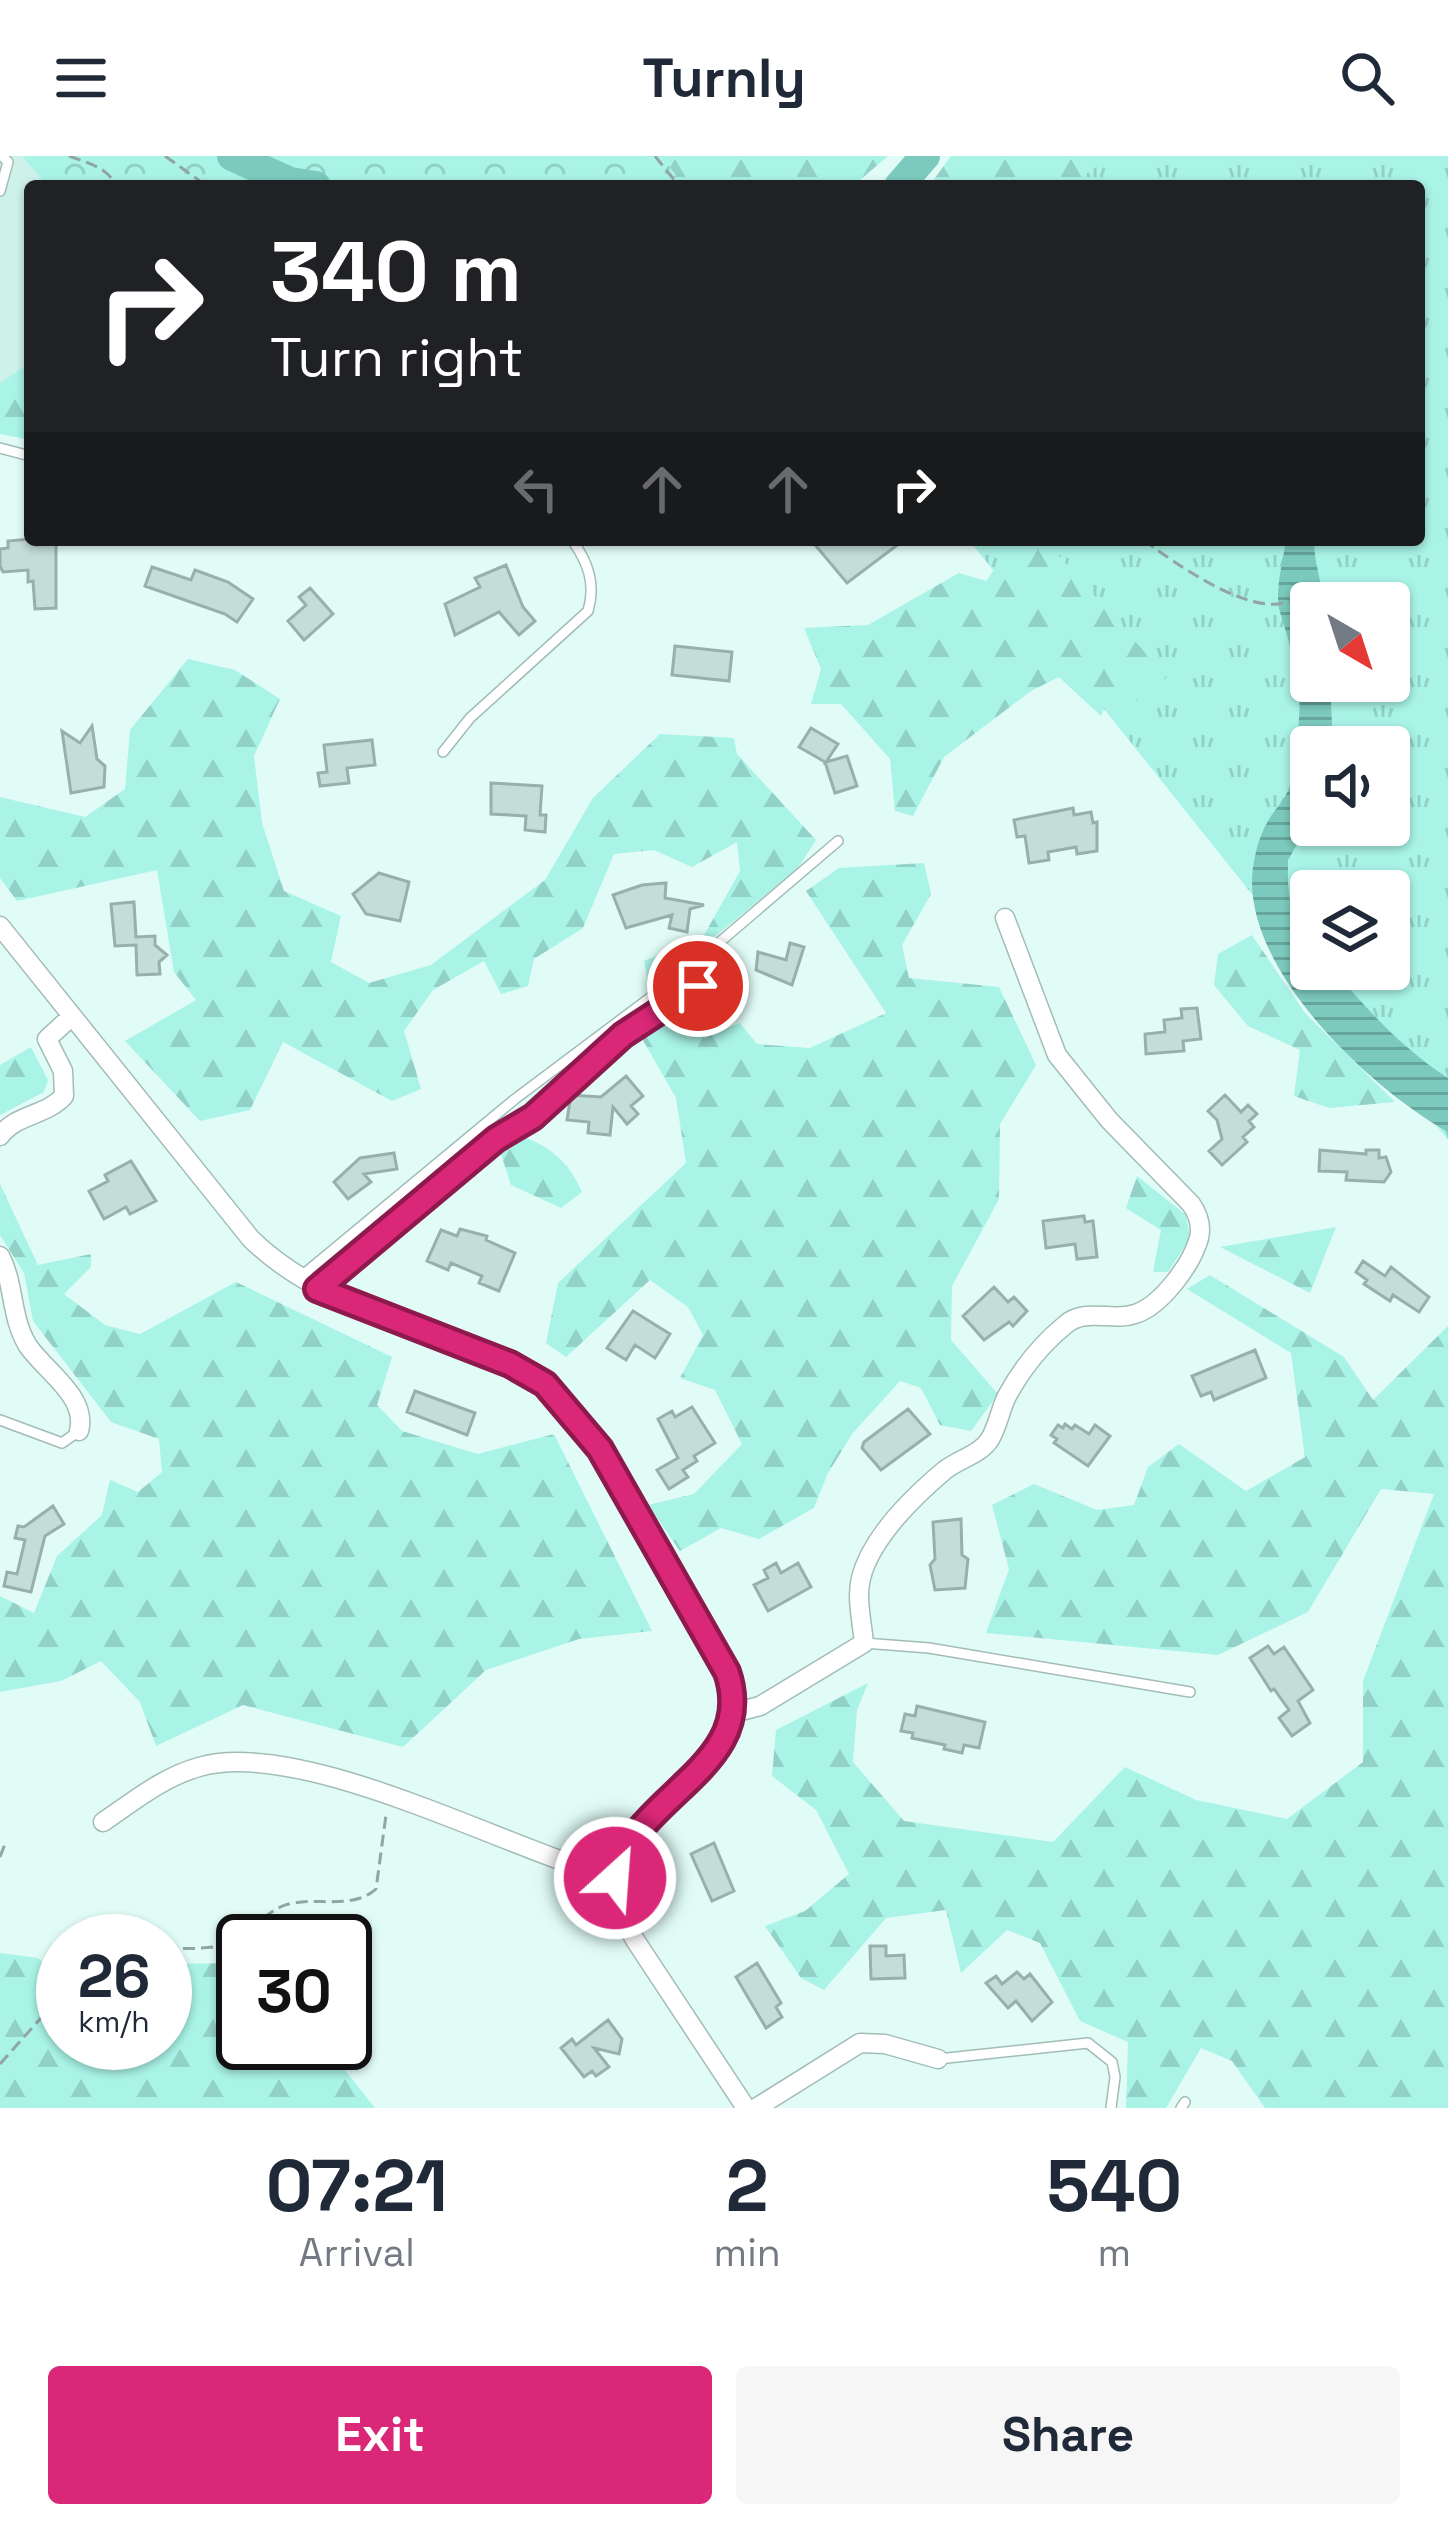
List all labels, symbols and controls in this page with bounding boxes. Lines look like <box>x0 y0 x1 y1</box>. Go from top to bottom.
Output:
text: Turnly <box>642 44 806 113</box>
icon: menu <box>48 45 114 111</box>
icon: search <box>1334 45 1400 111</box>
text: 340 m <box>270 218 522 326</box>
icon: right <box>72 228 228 384</box>
text: Turn right <box>270 323 523 392</box>
icon: left <box>503 456 569 522</box>
icon: ahead <box>629 456 695 522</box>
icon: ahead <box>755 456 821 522</box>
icon: right <box>881 456 947 522</box>
north arrow <box>1290 582 1410 702</box>
map controls <box>1290 582 1410 990</box>
button: sound <box>1290 726 1410 846</box>
button: layers <box>1290 870 1410 990</box>
pin <box>647 935 749 1037</box>
icon: arrive <box>665 953 731 1019</box>
position arrow <box>552 1815 678 1941</box>
speed limit sign: 30 <box>216 1914 372 2070</box>
text: 26 <box>78 1938 150 2015</box>
text: km/h <box>78 2002 150 2041</box>
text: 07:21 <box>266 2140 448 2232</box>
text: 2 <box>726 2140 768 2232</box>
text: 540 <box>1046 2140 1182 2232</box>
text: Arrival <box>299 2228 415 2277</box>
text: min <box>714 2228 781 2277</box>
text: m <box>1098 2228 1131 2277</box>
button: Exit <box>48 2366 712 2504</box>
button: Share <box>736 2366 1400 2504</box>

